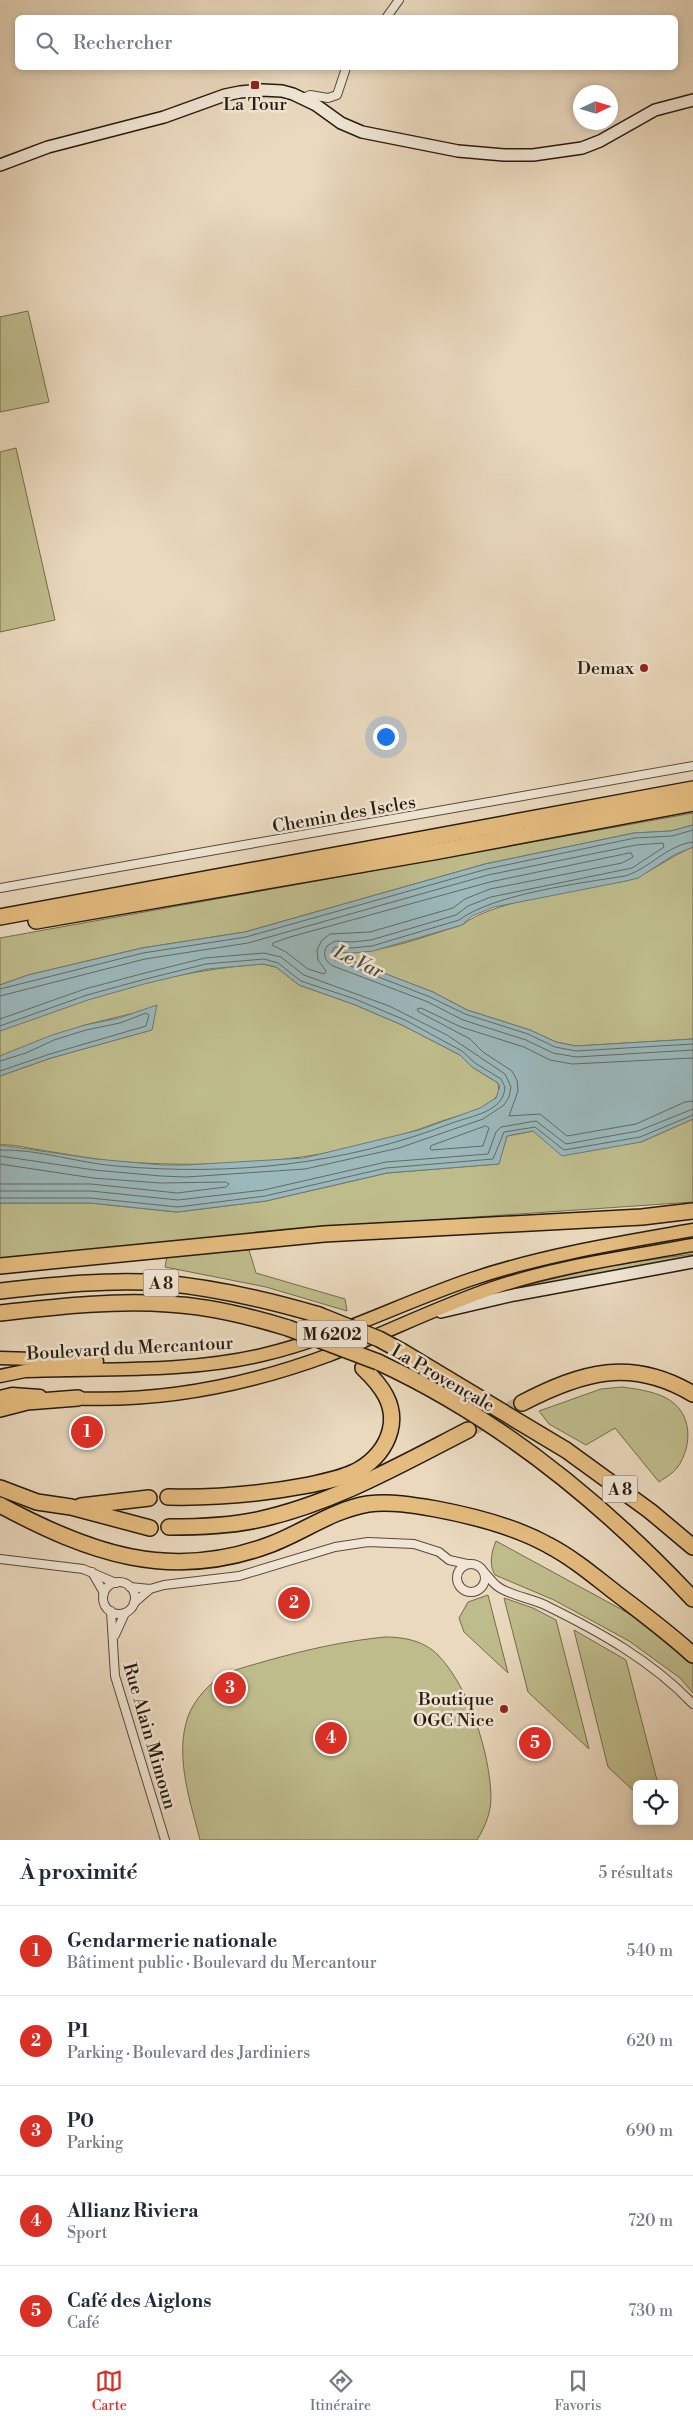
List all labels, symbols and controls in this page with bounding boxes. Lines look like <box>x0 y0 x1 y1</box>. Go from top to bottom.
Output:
search box <box>15 15 678 70</box>
icon: search <box>33 29 61 57</box>
text: Rechercher <box>73 31 172 55</box>
marker: La Tour <box>249 79 261 91</box>
north arrow <box>573 85 618 130</box>
place label: La Tour <box>223 93 287 116</box>
place label: Demax <box>577 657 635 680</box>
marker: Demax <box>638 662 650 674</box>
your location <box>373 724 399 750</box>
street label: Chemin des Iscles <box>271 791 418 838</box>
water label: Le Var <box>329 939 388 984</box>
road number: A 8 <box>144 1270 178 1296</box>
road number: M 6202 <box>297 1320 367 1348</box>
street label: Boulevard du Mercantour <box>25 1332 234 1365</box>
street label: La Provençale <box>387 1340 499 1417</box>
pin: 1 <box>71 1413 103 1451</box>
road number: A 8 <box>602 1476 638 1502</box>
pin: 2 <box>278 1584 310 1622</box>
street label: Rue Alain Mimoun <box>118 1660 182 1812</box>
pin: 3 <box>214 1669 246 1707</box>
place label: Boutique OGC Nice <box>413 1688 494 1732</box>
marker: Boutique OGC Nice <box>498 1703 510 1715</box>
pin: 4 <box>315 1719 347 1757</box>
pin: 5 <box>519 1724 551 1762</box>
map controls <box>633 1780 678 1825</box>
button: locate <box>633 1780 678 1825</box>
text: À proximité <box>20 1860 137 1886</box>
text: 5 résultats <box>598 1863 673 1883</box>
text: Gendarmerie nationale <box>67 1929 277 1953</box>
text: 1 <box>32 1941 40 1961</box>
text: 540 m <box>626 1941 673 1961</box>
text: Bâtiment public · Boulevard du Mercantour <box>67 1953 377 1973</box>
text: P1 <box>67 2019 89 2043</box>
text: 2 <box>31 2031 41 2051</box>
text: 620 m <box>626 2031 673 2051</box>
text: Parking · Boulevard des Jardiniers <box>67 2043 310 2063</box>
text: P0 <box>67 2109 94 2133</box>
text: 3 <box>31 2121 41 2141</box>
text: 690 m <box>626 2121 673 2141</box>
text: Parking <box>67 2133 123 2153</box>
text: Allianz Riviera <box>67 2199 199 2223</box>
text: 4 <box>31 2211 41 2231</box>
text: 720 m <box>628 2211 673 2231</box>
text: Sport <box>67 2223 107 2243</box>
text: Café des Aiglons <box>67 2289 211 2313</box>
text: 5 <box>31 2301 41 2321</box>
text: 730 m <box>628 2301 673 2321</box>
text: Café <box>67 2313 100 2333</box>
tab: Carte <box>92 2367 127 2415</box>
tab: Itinéraire <box>310 2367 371 2415</box>
tab: Favoris <box>554 2367 601 2415</box>

